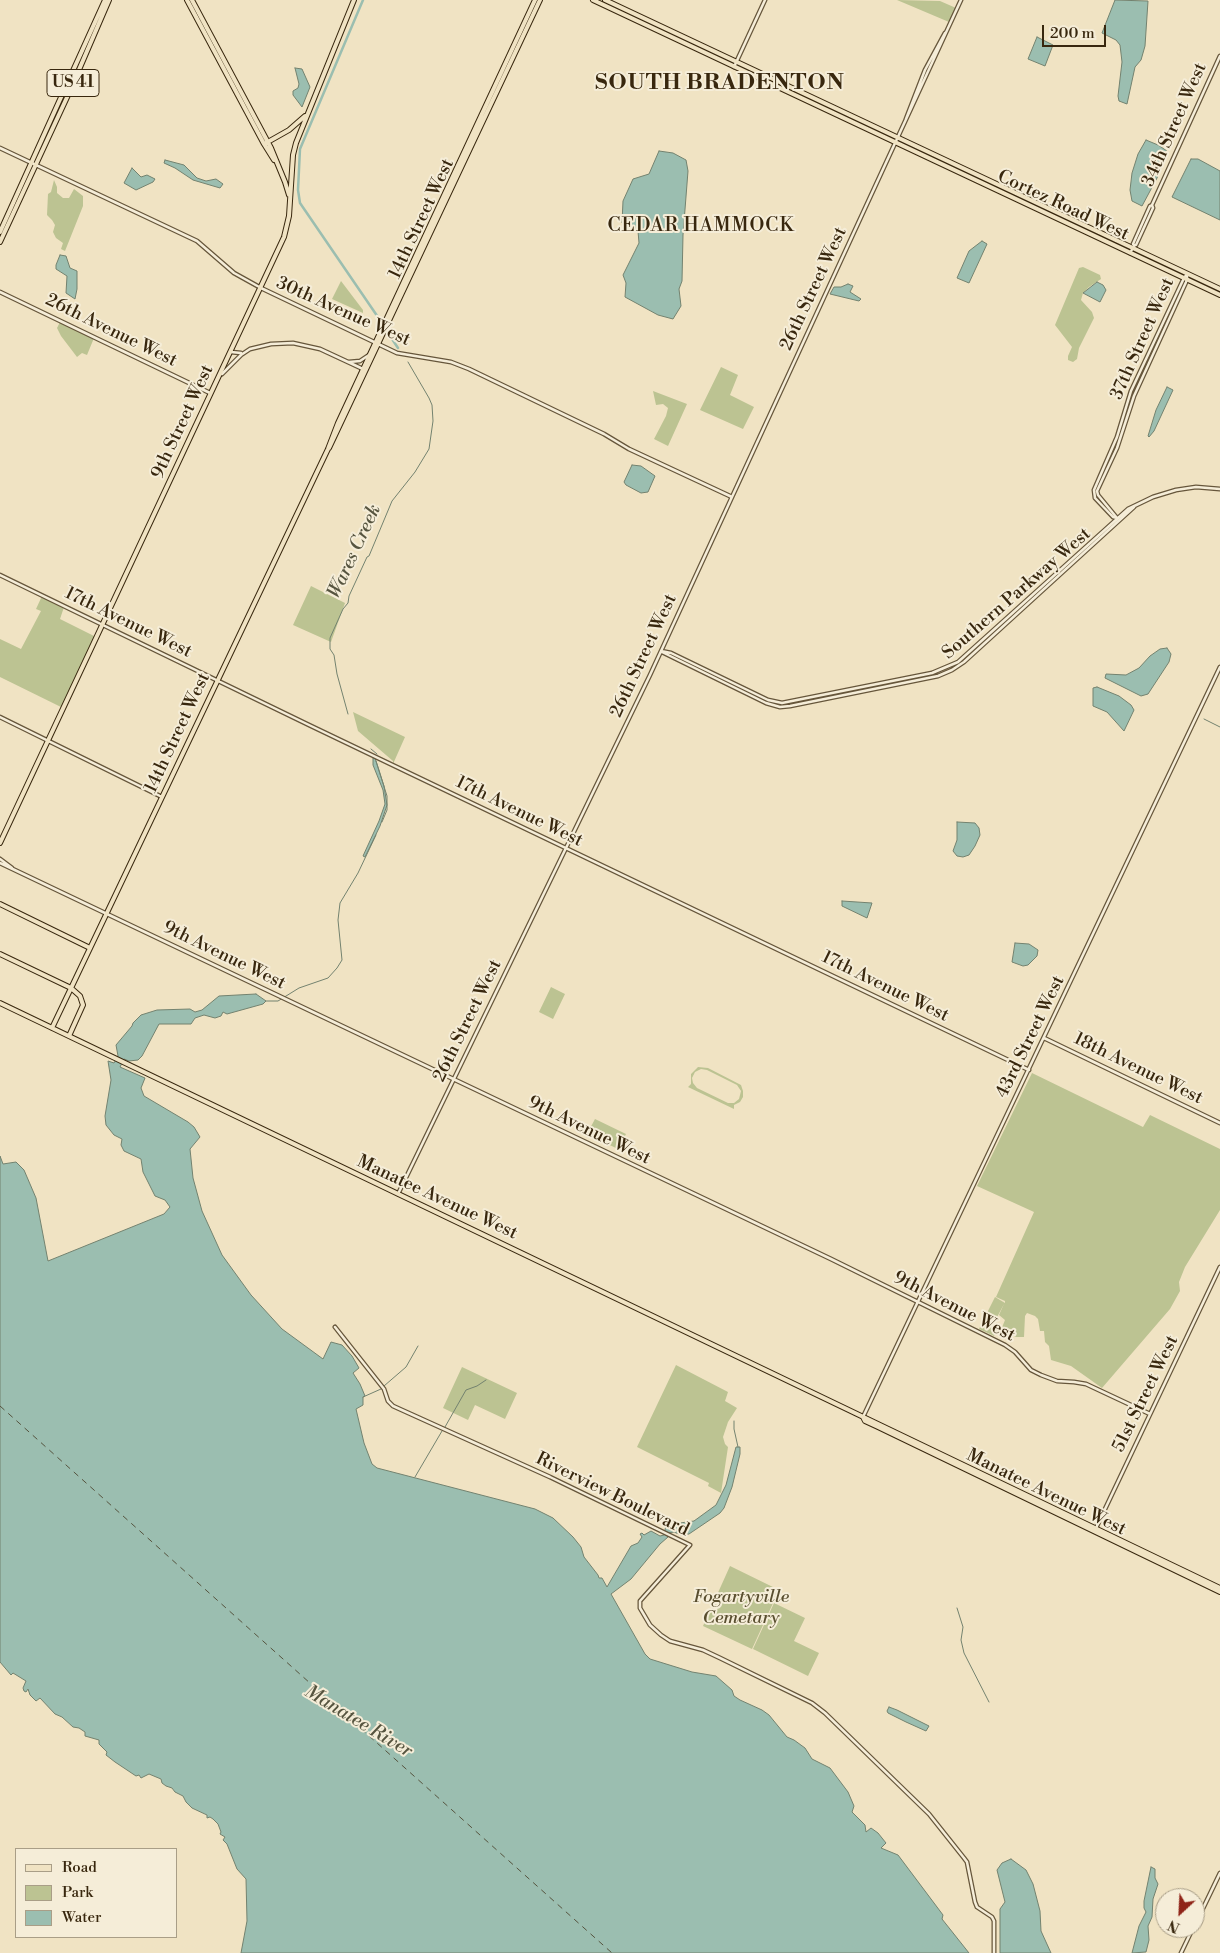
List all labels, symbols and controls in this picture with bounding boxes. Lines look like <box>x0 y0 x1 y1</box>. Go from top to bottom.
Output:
scale bar <box>1045 15 1109 47</box>
text: 200 m <box>1050 24 1095 43</box>
street label: 34th Street West <box>1138 60 1212 190</box>
road number: US 41 <box>47 70 99 96</box>
district label: SOUTH BRADENTON <box>593 71 847 97</box>
street label: 14th Street West <box>385 156 459 282</box>
street label: Cortez Road West <box>994 166 1132 246</box>
district label: CEDAR HAMMOCK <box>606 215 796 237</box>
street label: 26th Street West <box>776 224 852 354</box>
street label: 30th Avenue West <box>273 273 413 351</box>
street label: 37th Street West <box>1107 275 1179 403</box>
street label: 26th Avenue West <box>42 290 180 372</box>
street label: 9th Street West <box>147 362 219 482</box>
water label: Wares Creek <box>323 501 387 603</box>
street label: Southern Parkway West <box>938 524 1096 664</box>
street label: 17th Avenue West <box>61 583 195 663</box>
street label: 26th Street West <box>606 591 682 721</box>
street label: 14th Street West <box>141 670 215 796</box>
street label: 17th Avenue West <box>452 772 586 852</box>
street label: 9th Avenue West <box>159 917 289 995</box>
street label: 17th Avenue West <box>818 947 952 1027</box>
street label: 26th Street West <box>429 956 507 1086</box>
street label: 43rd Street West <box>992 972 1070 1102</box>
street label: 18th Avenue West <box>1070 1028 1206 1110</box>
street label: 9th Avenue West <box>524 1092 654 1170</box>
street label: Manatee Avenue West <box>353 1151 521 1245</box>
street label: 9th Avenue West <box>890 1267 1018 1347</box>
street label: 51st Street West <box>1108 1332 1184 1456</box>
street label: Manatee Avenue West <box>963 1445 1129 1541</box>
street label: Riverview Boulevard <box>532 1448 692 1542</box>
park label: Fogartyville Cemetary <box>693 1587 789 1630</box>
water label: Manatee River <box>300 1681 416 1763</box>
legend <box>15 1848 178 1938</box>
text: Road <box>62 1858 97 1877</box>
text: Park <box>62 1883 93 1902</box>
north arrow <box>1155 1888 1205 1938</box>
text: Water <box>62 1908 101 1927</box>
text: N <box>1165 1915 1183 1936</box>

